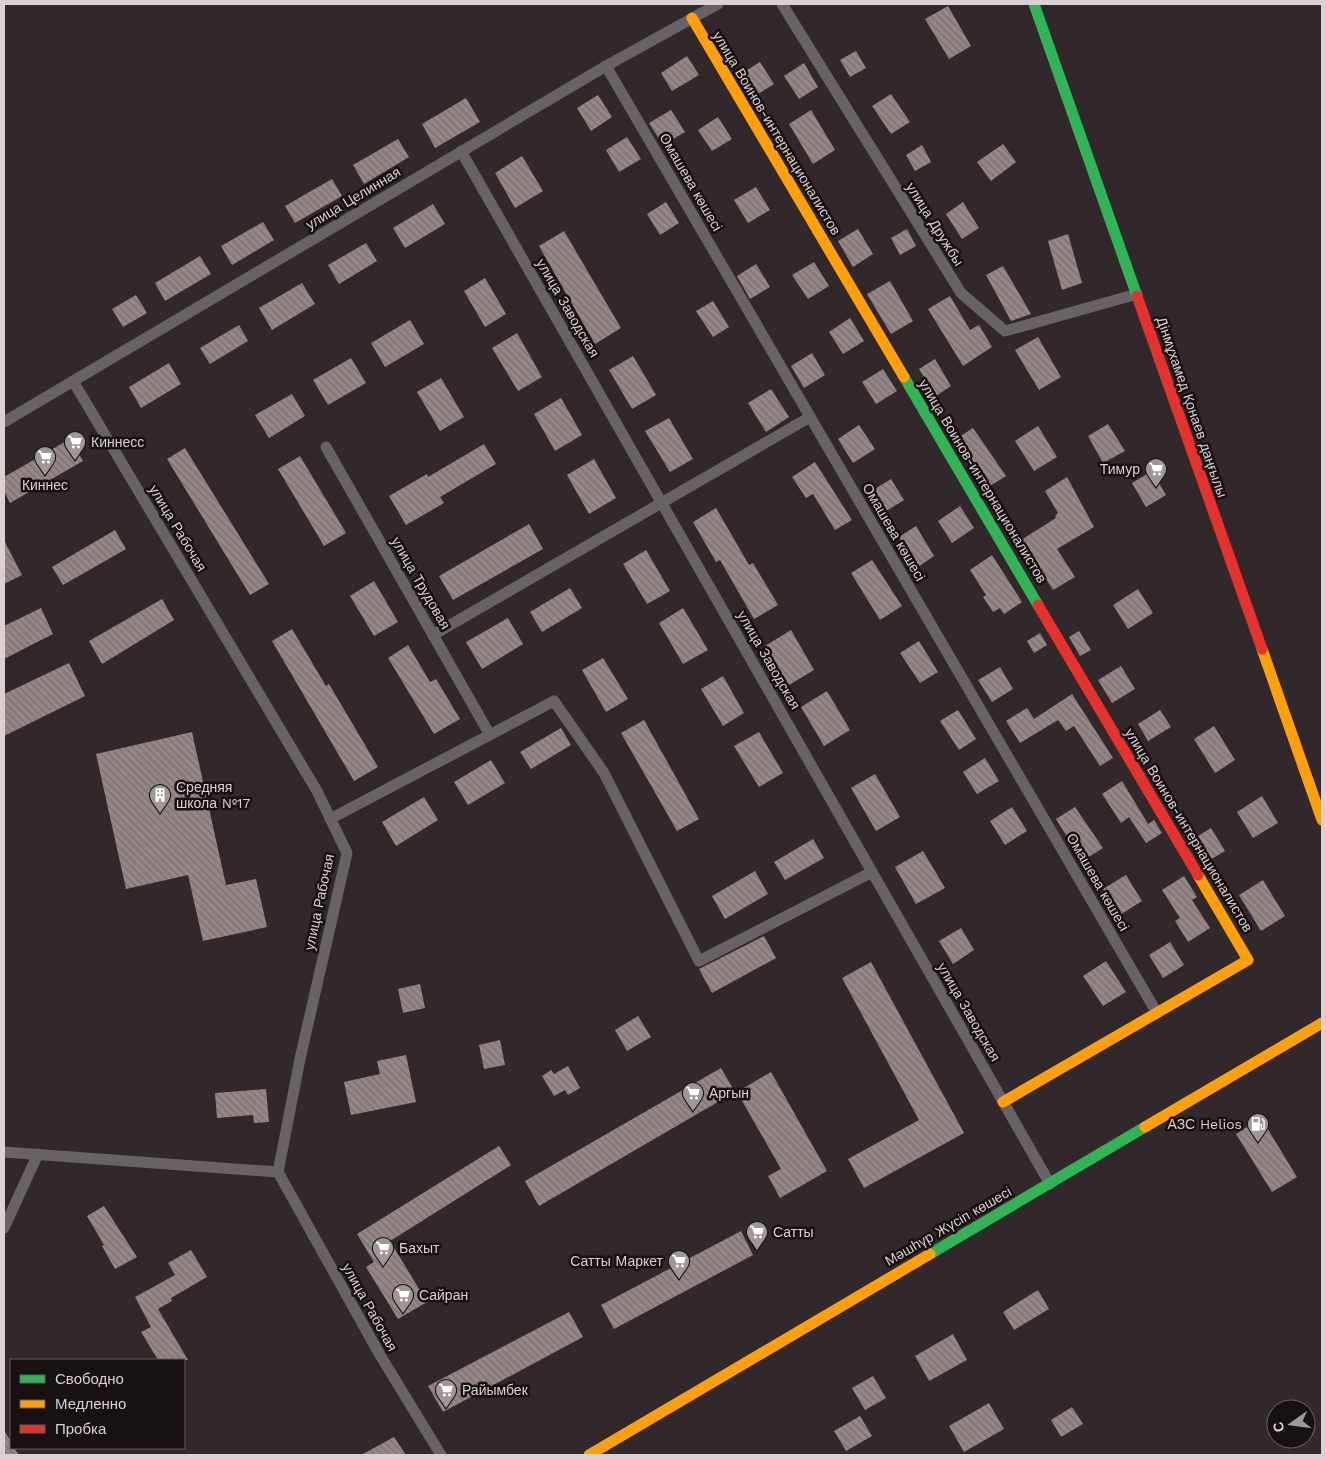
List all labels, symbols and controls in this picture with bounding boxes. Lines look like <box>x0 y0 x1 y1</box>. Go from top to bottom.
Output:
street label: улица Воинов-интернационалистов <box>710 28 844 238</box>
street label: Омашева көшесі <box>657 130 725 234</box>
street label: улица Целинная <box>303 163 403 233</box>
street label: улица Дружбы <box>903 179 967 269</box>
street label: улица Заводская <box>533 256 603 360</box>
street label: Дінмұхамед Қонаев даңғылы <box>1153 314 1231 500</box>
street label: улица Воинов-интернационалистов <box>916 376 1050 586</box>
supermarket icon: Киннесс <box>63 430 87 461</box>
place label: Киннесс <box>91 434 144 450</box>
supermarket icon: Киннес <box>33 445 57 476</box>
supermarket icon: Тимур <box>1144 457 1168 488</box>
place label: Тимур <box>1100 461 1140 477</box>
place label: Киннес <box>22 477 68 493</box>
street label: Омашева көшесі <box>860 480 928 584</box>
street label: улица Рабочая <box>146 482 210 574</box>
street label: улица Трудовая <box>388 534 454 632</box>
street label: улица Заводская <box>734 608 804 712</box>
street label: улица Воинов-интернационалистов <box>1122 725 1256 935</box>
place label: Средняя школа №17 <box>176 779 250 811</box>
building icon: Средняя школа №17 <box>148 783 172 814</box>
street label: Омашева көшесі <box>1064 830 1132 934</box>
street label: улица Рабочая <box>301 852 337 952</box>
street label: улица Заводская <box>934 960 1004 1064</box>
supermarket icon: Аргын <box>681 1081 705 1112</box>
place label: Аргын <box>709 1085 749 1101</box>
fuel station icon: АЗС Helios <box>1246 1112 1270 1143</box>
place label: АЗС Helios <box>1168 1116 1242 1132</box>
street label: Мәшһүр Жүсіп көшесі <box>882 1183 1014 1269</box>
supermarket icon: Сатты <box>745 1220 769 1251</box>
place label: Сатты <box>773 1224 814 1240</box>
supermarket icon: Бахыт <box>371 1236 395 1267</box>
place label: Бахыт <box>399 1240 440 1256</box>
supermarket icon: Сатты Маркет <box>667 1249 691 1280</box>
place label: Сатты Маркет <box>570 1253 664 1269</box>
street label: улица Рабочая <box>339 1260 401 1354</box>
supermarket icon: Сайран <box>391 1283 415 1314</box>
place label: Сайран <box>419 1287 468 1303</box>
legend <box>10 1359 185 1449</box>
text: Свободно <box>55 1370 124 1388</box>
supermarket icon: Райымбек <box>434 1378 458 1409</box>
place label: Райымбек <box>462 1382 529 1398</box>
text: Медленно <box>55 1395 126 1413</box>
north arrow <box>1266 1399 1316 1449</box>
text: Пробка <box>55 1420 107 1438</box>
text: С <box>1269 1420 1287 1434</box>

